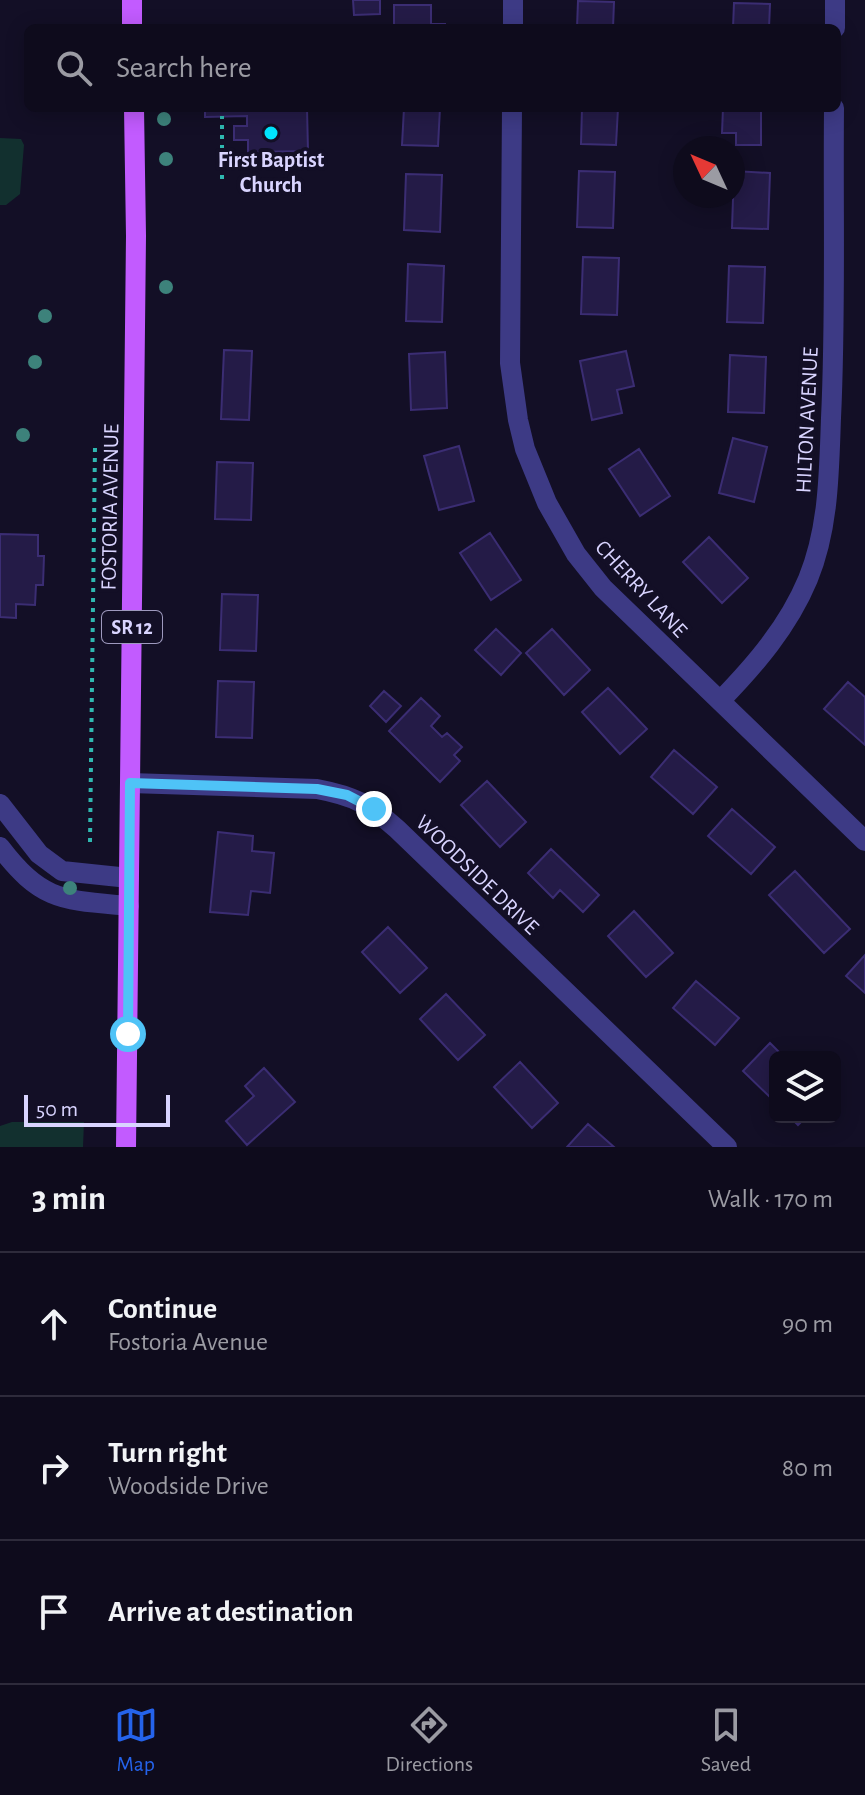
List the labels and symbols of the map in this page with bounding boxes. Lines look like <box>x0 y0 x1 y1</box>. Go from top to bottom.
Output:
marker: First Baptist Church <box>262 124 280 142</box>
north arrow <box>673 136 745 208</box>
place label: First Baptist Church <box>218 149 325 196</box>
street label: HILTON AVENUE <box>792 346 822 494</box>
street label: FOSTORIA AVENUE <box>98 423 122 590</box>
street label: CHERRY LANE <box>591 536 692 642</box>
road number: SR 12 <box>102 611 162 643</box>
route end <box>356 791 392 827</box>
street label: WOODSIDE DRIVE <box>412 811 543 939</box>
route start <box>110 1016 146 1052</box>
scale bar <box>24 1091 170 1127</box>

